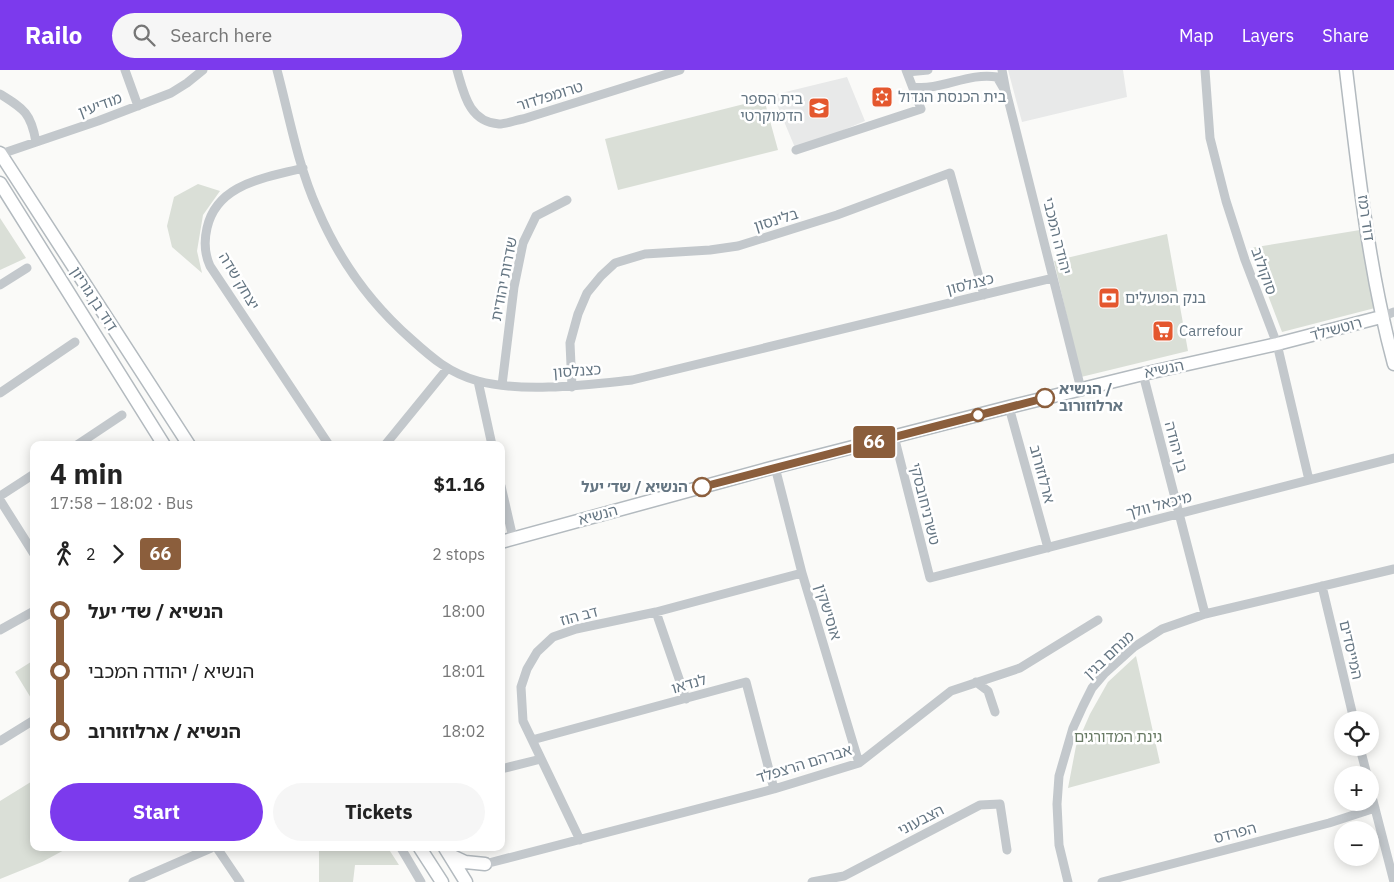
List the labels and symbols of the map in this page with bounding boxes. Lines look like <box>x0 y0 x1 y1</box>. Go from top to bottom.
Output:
street label: טרומפלדור <box>514 76 585 115</box>
synagogue icon: בית הכנסת הגדול <box>870 85 894 109</box>
place label: בית הכנסת הגדול <box>898 87 1007 106</box>
street label: מודיעין <box>75 88 124 121</box>
place label: בית הספר הדמוקרטי <box>740 89 803 125</box>
school or university icon: בית הספר הדמוקרטי <box>807 96 831 120</box>
street label: דוד רמז <box>1354 193 1379 242</box>
street label: יהודה המכבי <box>1039 195 1076 276</box>
street label: בלינסון <box>751 204 801 235</box>
street label: שדרות יהודית <box>486 235 521 323</box>
street label: סוקולוב <box>1247 245 1282 297</box>
street label: יצחק שדה <box>215 248 264 313</box>
street label: דוד בן גוריון <box>67 263 122 335</box>
street label: כצנלסון <box>944 268 996 299</box>
bank icon: בנק הפועלים <box>1097 286 1121 310</box>
place label: בנק הפועלים <box>1125 288 1207 307</box>
street label: רוטשילד <box>1308 312 1364 345</box>
supermarket icon: Carrefour <box>1151 319 1175 343</box>
place label: Carrefour <box>1179 321 1243 340</box>
street label: הנשיא <box>1142 355 1185 382</box>
street label: כצנלסון <box>552 359 602 382</box>
place label: הנשיא / ארלוזורוב <box>1059 379 1123 415</box>
marker: הנשיא / ארלוזורוב <box>1035 388 1055 408</box>
unlabelled marker <box>971 408 985 422</box>
street label: בן יהודה <box>1161 419 1193 475</box>
line badge: 66 <box>852 426 896 458</box>
street label: ארלוזורוב <box>1026 443 1059 505</box>
street label: טשרניחובסקי <box>906 461 945 547</box>
place label: הנשיא / שד׳ יעל <box>581 477 688 496</box>
marker: הנשיא / שד׳ יעל <box>692 477 712 497</box>
street label: מיכאל וולך <box>1124 487 1194 522</box>
street label: הנשיא <box>576 500 620 529</box>
street label: אוסישקין <box>811 582 846 642</box>
street label: דב הוז <box>558 601 600 630</box>
street label: המייסדים <box>1335 618 1367 681</box>
street label: מנחם בגין <box>1079 626 1138 683</box>
street label: לנדאו <box>669 669 709 698</box>
park label: גינת המדורגים <box>1074 727 1162 746</box>
street label: אברהם הרצפלד <box>754 740 854 787</box>
street label: הצבעוני <box>895 800 947 839</box>
street label: הפרדס <box>1211 818 1258 847</box>

